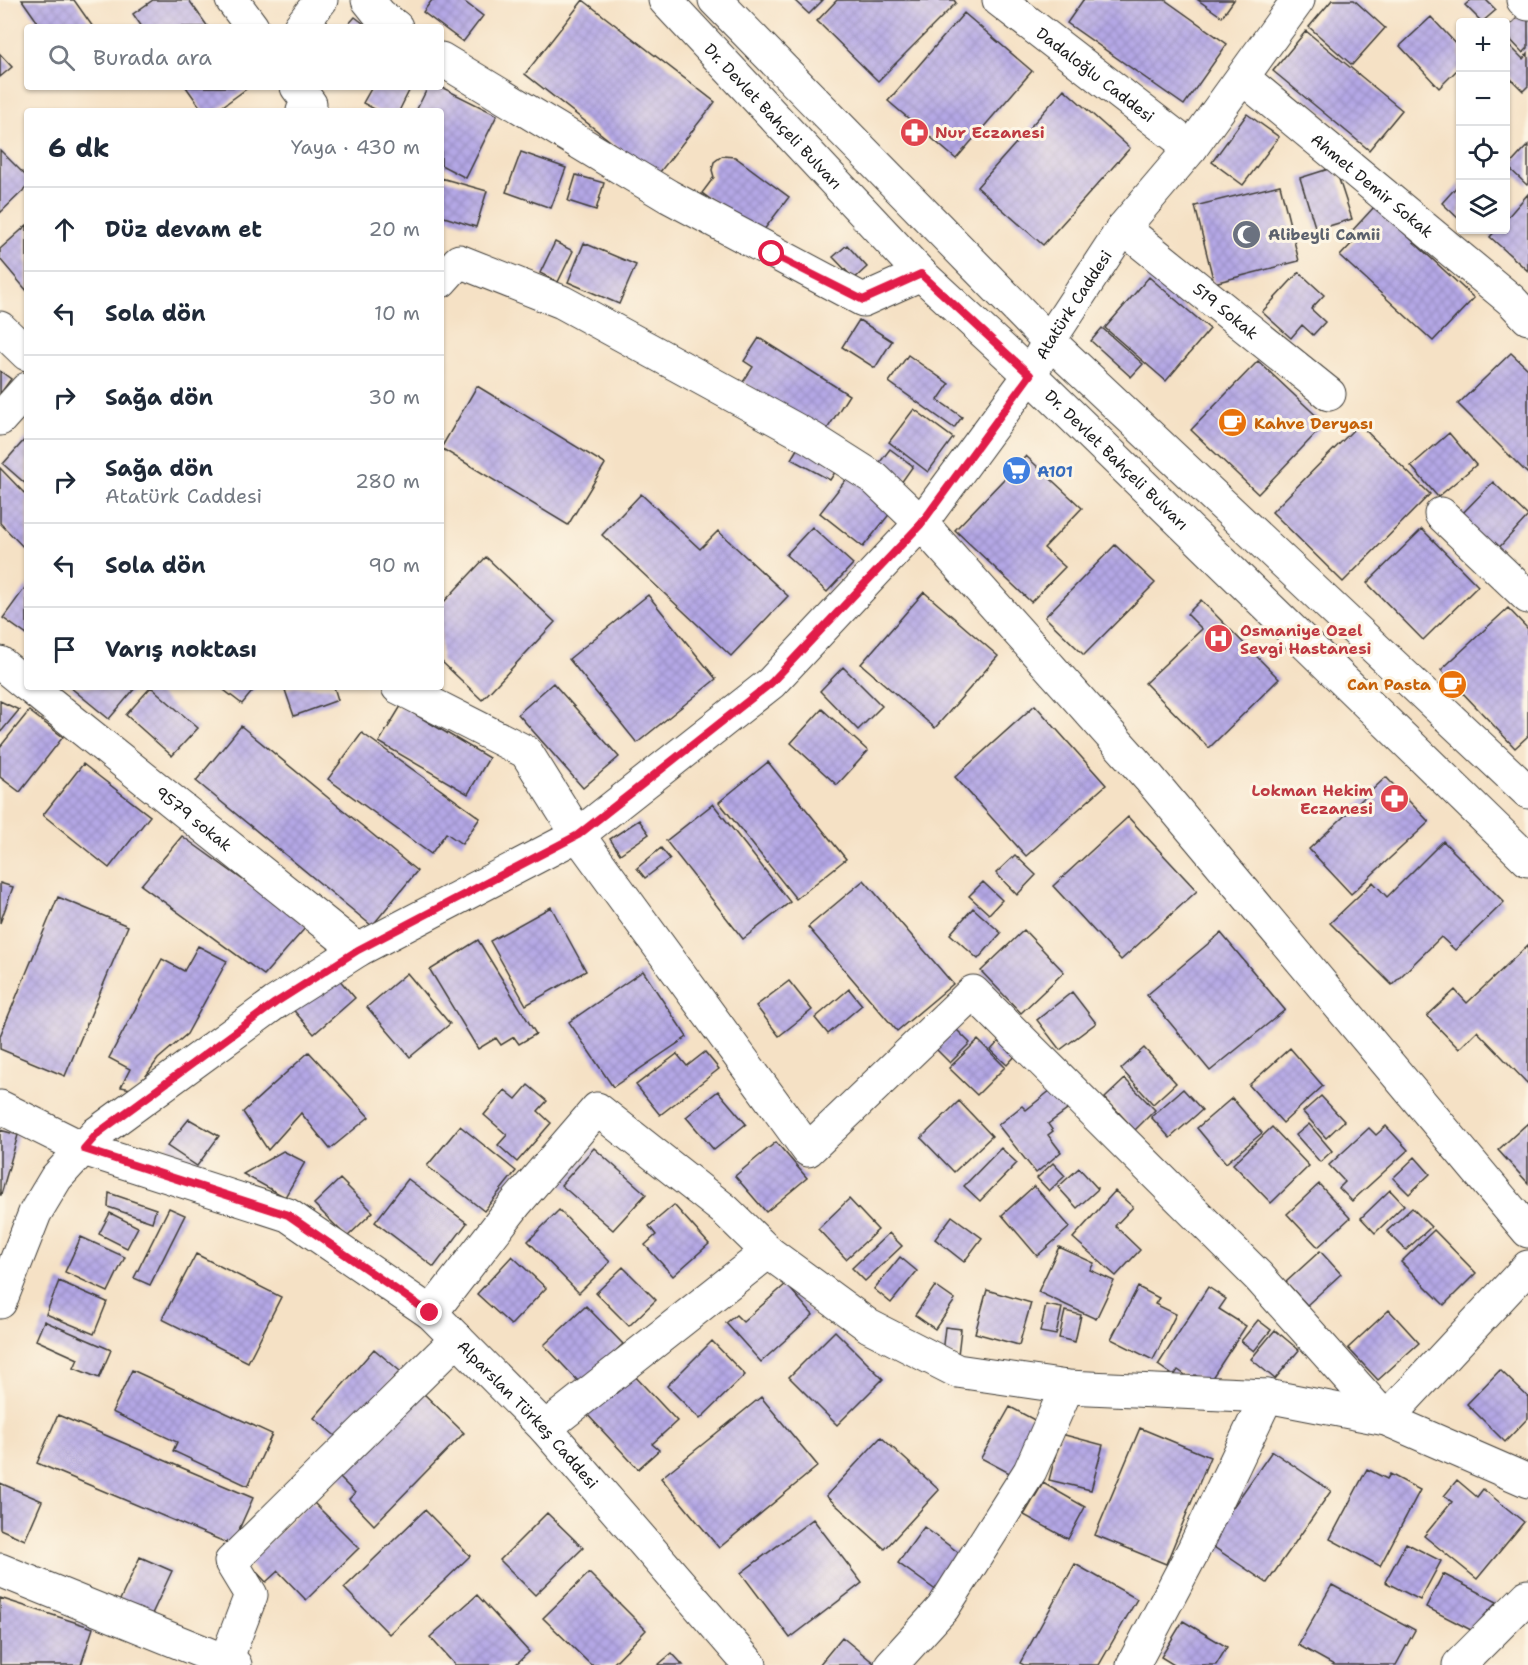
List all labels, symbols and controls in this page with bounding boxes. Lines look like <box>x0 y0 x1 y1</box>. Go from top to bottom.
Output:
map controls <box>1456 18 1510 234</box>
button: + <box>1456 18 1510 72</box>
street label: Dadaloğlu Caddesi <box>1032 22 1159 127</box>
search box <box>24 24 444 90</box>
street label: Dr. Devlet Bahçeli Bulvarı <box>700 39 847 194</box>
icon: search <box>45 41 78 74</box>
text: Burada ara <box>93 43 212 72</box>
button: − <box>1456 72 1510 126</box>
pharmacy icon: Nur Eczanesi <box>898 116 930 148</box>
place label: Nur Eczanesi <box>935 122 1045 143</box>
button: locate <box>1456 126 1510 180</box>
street label: Ahmet Demir Sokak <box>1307 128 1438 242</box>
text: 6 dk <box>48 130 110 165</box>
text: Yaya · 430 m <box>291 134 420 160</box>
button: layers <box>1456 180 1510 234</box>
icon: ahead <box>48 213 81 246</box>
text: Düz devam et <box>105 215 262 244</box>
text: 20 m <box>369 216 420 242</box>
mosque icon: Alibeyli Camii <box>1231 218 1263 250</box>
place label: Alibeyli Camii <box>1268 224 1381 245</box>
route start <box>758 240 784 266</box>
street label: Atatürk Caddesi <box>1030 246 1116 363</box>
street label: 519 Sokak <box>1189 278 1263 343</box>
icon: left <box>48 297 81 330</box>
text: Sola dön <box>105 299 206 328</box>
text: 10 m <box>374 300 420 326</box>
icon: right <box>48 381 81 414</box>
text: Sağa dön <box>105 383 213 412</box>
text: 30 m <box>368 384 420 410</box>
street label: Dr. Devlet Bahçeli Bulvarı <box>1041 385 1193 534</box>
cafe icon: Kahve Deryası <box>1217 407 1249 439</box>
place label: Kahve Deryası <box>1254 413 1373 434</box>
text: Sağa dön <box>105 454 213 483</box>
supermarket icon: A101 <box>1000 455 1032 487</box>
place label: A101 <box>1037 461 1073 482</box>
icon: right <box>48 465 81 498</box>
text: 280 m <box>355 468 420 494</box>
text: Atatürk Caddesi <box>105 483 262 509</box>
icon: left <box>48 549 81 582</box>
text: Sola dön <box>105 551 206 580</box>
text: 90 m <box>368 552 420 578</box>
place label: Osmaniye Ozel Sevgi Hastanesi <box>1240 620 1372 659</box>
hospital icon: Osmaniye Ozel Sevgi Hastanesi <box>1203 623 1235 655</box>
icon: arrive <box>48 633 81 666</box>
text: Varış noktası <box>105 635 257 664</box>
cafe icon: Can Pasta <box>1436 668 1468 700</box>
place label: Can Pasta <box>1347 674 1431 695</box>
place label: Lokman Hekim Eczanesi <box>1252 780 1373 819</box>
street label: 9579 sokak <box>151 781 236 855</box>
pharmacy icon: Lokman Hekim Eczanesi <box>1378 783 1410 815</box>
route end <box>416 1299 442 1325</box>
street label: Alparslan Türkeş Caddesi <box>453 1335 603 1493</box>

